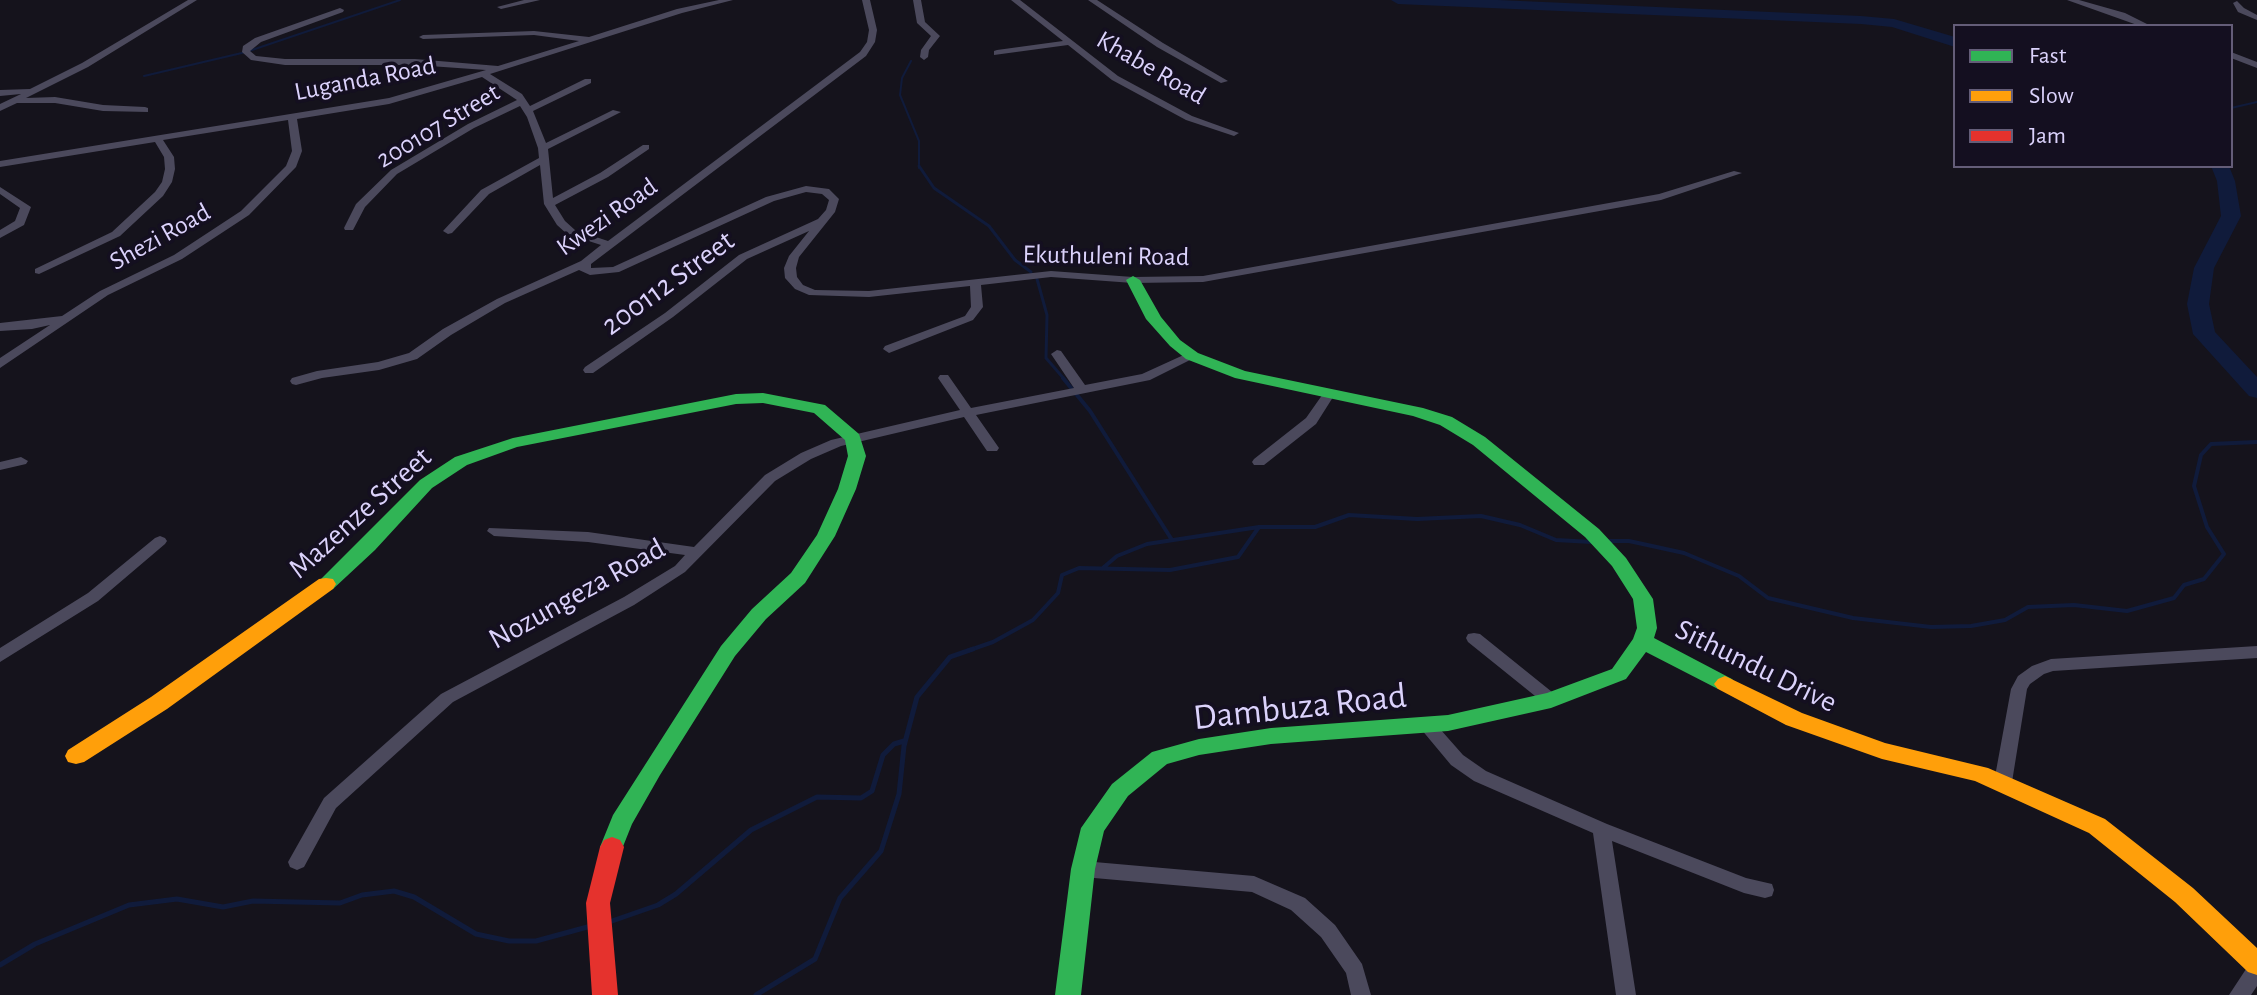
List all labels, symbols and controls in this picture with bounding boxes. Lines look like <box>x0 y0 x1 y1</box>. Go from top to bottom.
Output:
street label: Khabe Road <box>1091 24 1211 112</box>
legend <box>1953 24 2233 168</box>
text: Fast <box>2029 44 2066 68</box>
street label: Luganda Road <box>292 50 438 108</box>
street label: 200107 Street <box>371 77 505 175</box>
text: Slow <box>2029 84 2074 108</box>
text: Jam <box>2029 124 2066 148</box>
street label: Kwezi Road <box>551 171 663 263</box>
street label: Shezi Road <box>104 197 216 277</box>
street label: 200112 Street <box>595 223 741 343</box>
street label: Ekuthuleni Road <box>1022 239 1190 273</box>
street label: Mazenze Street <box>281 439 439 587</box>
street label: Nozungeza Road <box>482 531 672 657</box>
street label: Sithundu Drive <box>1669 611 1843 721</box>
street label: Dambuza Road <box>1191 674 1409 740</box>

